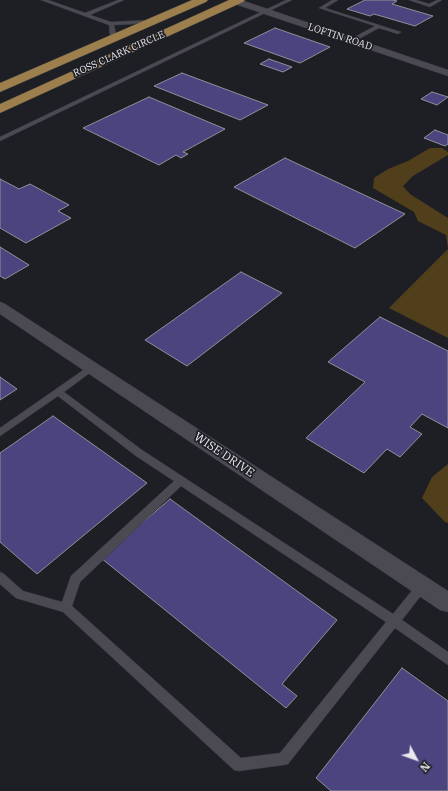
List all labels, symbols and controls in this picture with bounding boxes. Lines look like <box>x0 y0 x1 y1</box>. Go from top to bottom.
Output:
street label: LOFTIN ROAD <box>306 21 374 53</box>
street label: ROSS CLARK CIRCLE <box>71 28 167 80</box>
street label: WISE DRIVE <box>191 430 257 480</box>
north arrow <box>396 739 436 779</box>
text: N <box>417 759 433 775</box>

